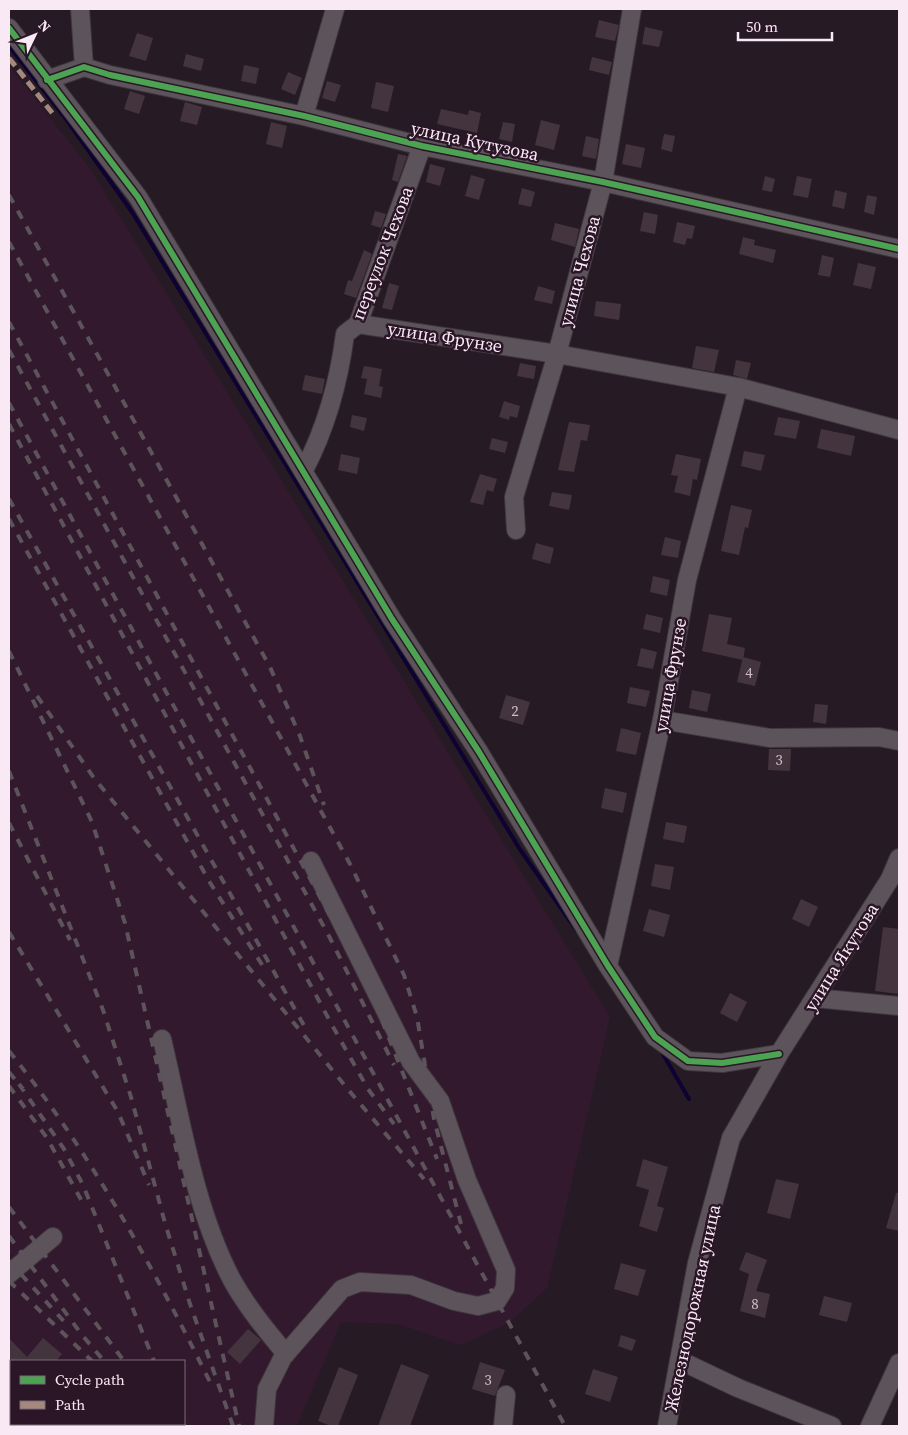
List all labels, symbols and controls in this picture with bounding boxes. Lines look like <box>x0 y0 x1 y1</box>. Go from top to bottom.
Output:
north arrow <box>10 10 60 60</box>
scale bar <box>738 10 832 42</box>
text: N <box>34 16 55 37</box>
text: 50 m <box>746 16 778 37</box>
street label: улица Кутузова <box>409 115 542 167</box>
street label: переулок Чехова <box>345 182 419 323</box>
street label: улица Чехова <box>552 212 606 329</box>
street label: улица Фрунзе <box>386 316 504 358</box>
street label: улица Фрунзе <box>648 616 692 734</box>
house number: 4 <box>745 662 753 683</box>
house number: 2 <box>511 700 519 721</box>
house number: 3 <box>775 749 783 770</box>
street label: улица Якутова <box>798 897 885 1016</box>
street label: Железнодорожная улица <box>658 1201 726 1414</box>
house number: 8 <box>751 1293 759 1314</box>
legend <box>10 1360 185 1425</box>
text: Cycle path <box>55 1369 125 1390</box>
house number: 3 <box>484 1369 492 1390</box>
text: Path <box>55 1394 85 1415</box>

